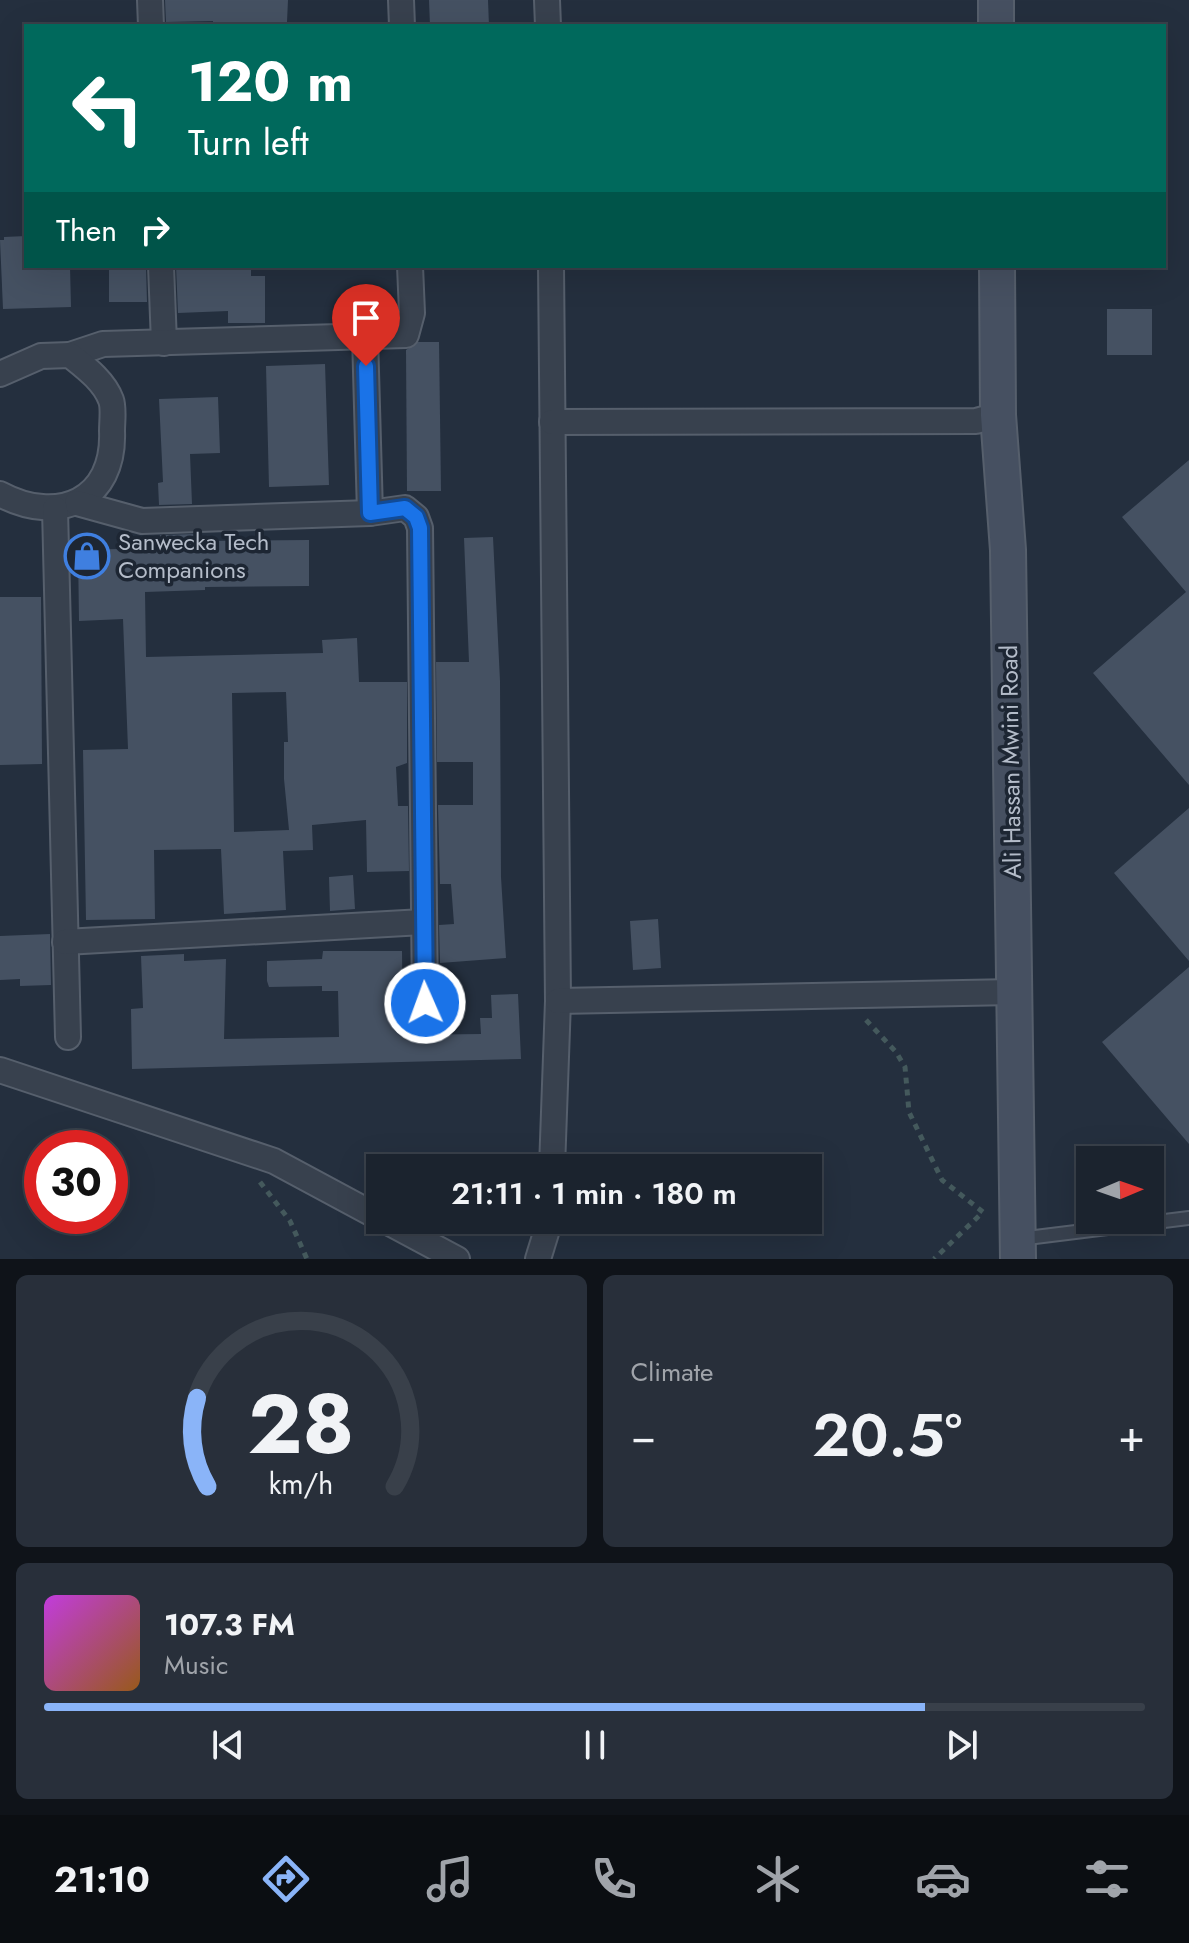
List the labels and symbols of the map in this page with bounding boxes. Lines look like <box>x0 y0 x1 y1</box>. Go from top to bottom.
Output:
pin <box>332 284 400 366</box>
place label: Sanwecka Tech Companions <box>118 524 269 587</box>
shop icon: Sanwecka Tech Companions <box>63 532 111 580</box>
street label: Ali Hassan Mwini Road <box>991 645 1030 879</box>
position arrow <box>383 961 467 1045</box>
speed limit sign: 30 <box>24 1130 128 1234</box>
north arrow <box>1076 1146 1164 1234</box>

